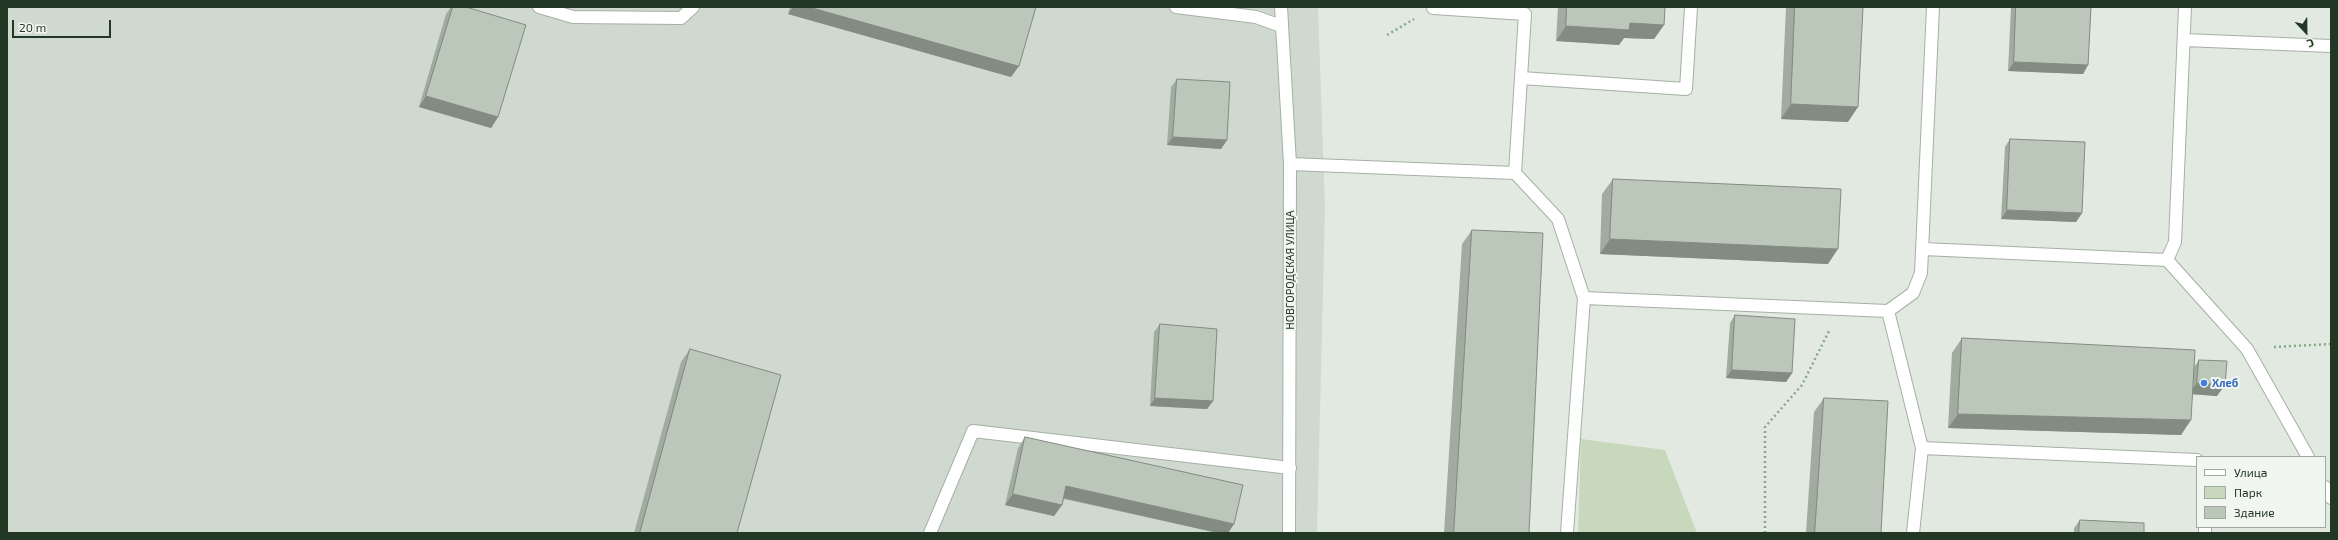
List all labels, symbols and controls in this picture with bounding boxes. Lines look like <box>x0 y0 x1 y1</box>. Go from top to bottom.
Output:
scale bar <box>14 12 113 38</box>
north arrow <box>2286 12 2326 52</box>
text: 20 m <box>19 20 46 34</box>
text: С <box>2305 36 2316 51</box>
street label: НОВГОРОДСКАЯ УЛИЦА <box>1283 210 1297 330</box>
place label: Хлеб <box>2212 376 2238 390</box>
marker: Хлеб <box>2199 378 2209 388</box>
legend <box>2196 456 2326 528</box>
text: Улица <box>2234 465 2267 479</box>
text: Парк <box>2234 485 2262 499</box>
text: Здание <box>2234 505 2275 519</box>

